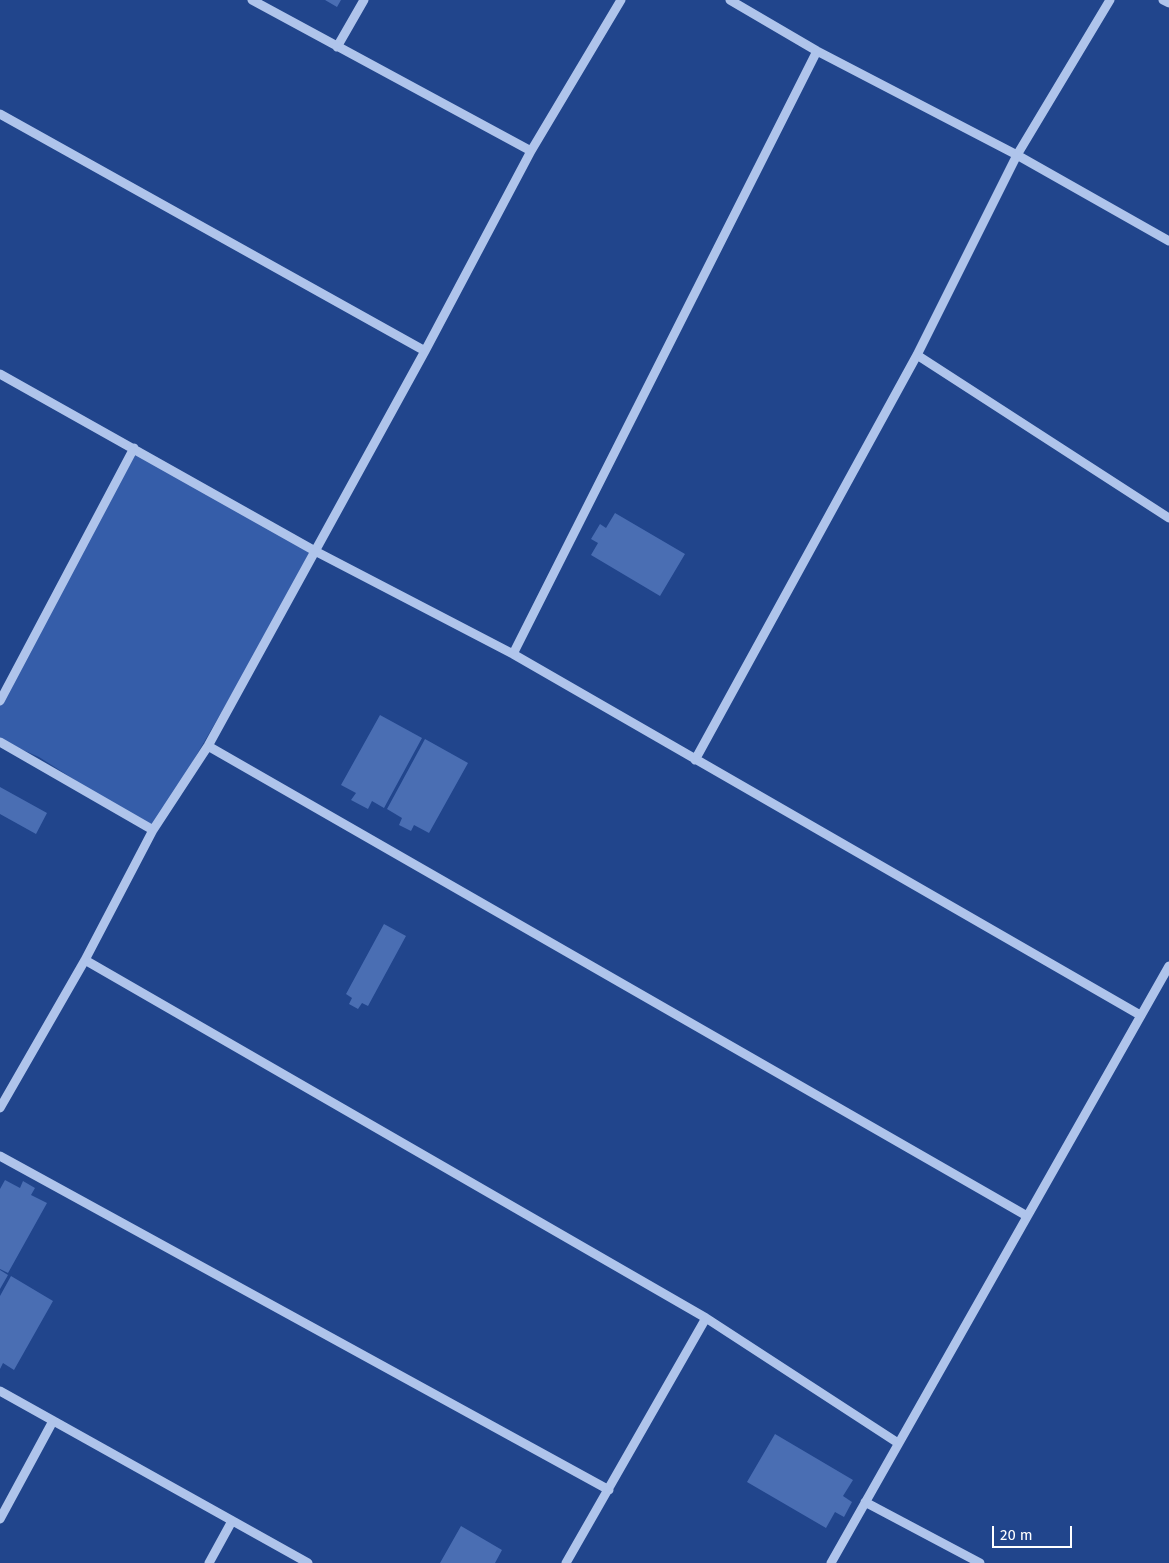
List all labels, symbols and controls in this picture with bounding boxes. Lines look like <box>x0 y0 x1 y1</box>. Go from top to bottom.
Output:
scale bar <box>994 1516 1074 1548</box>
text: 20 m <box>1000 1526 1033 1544</box>

